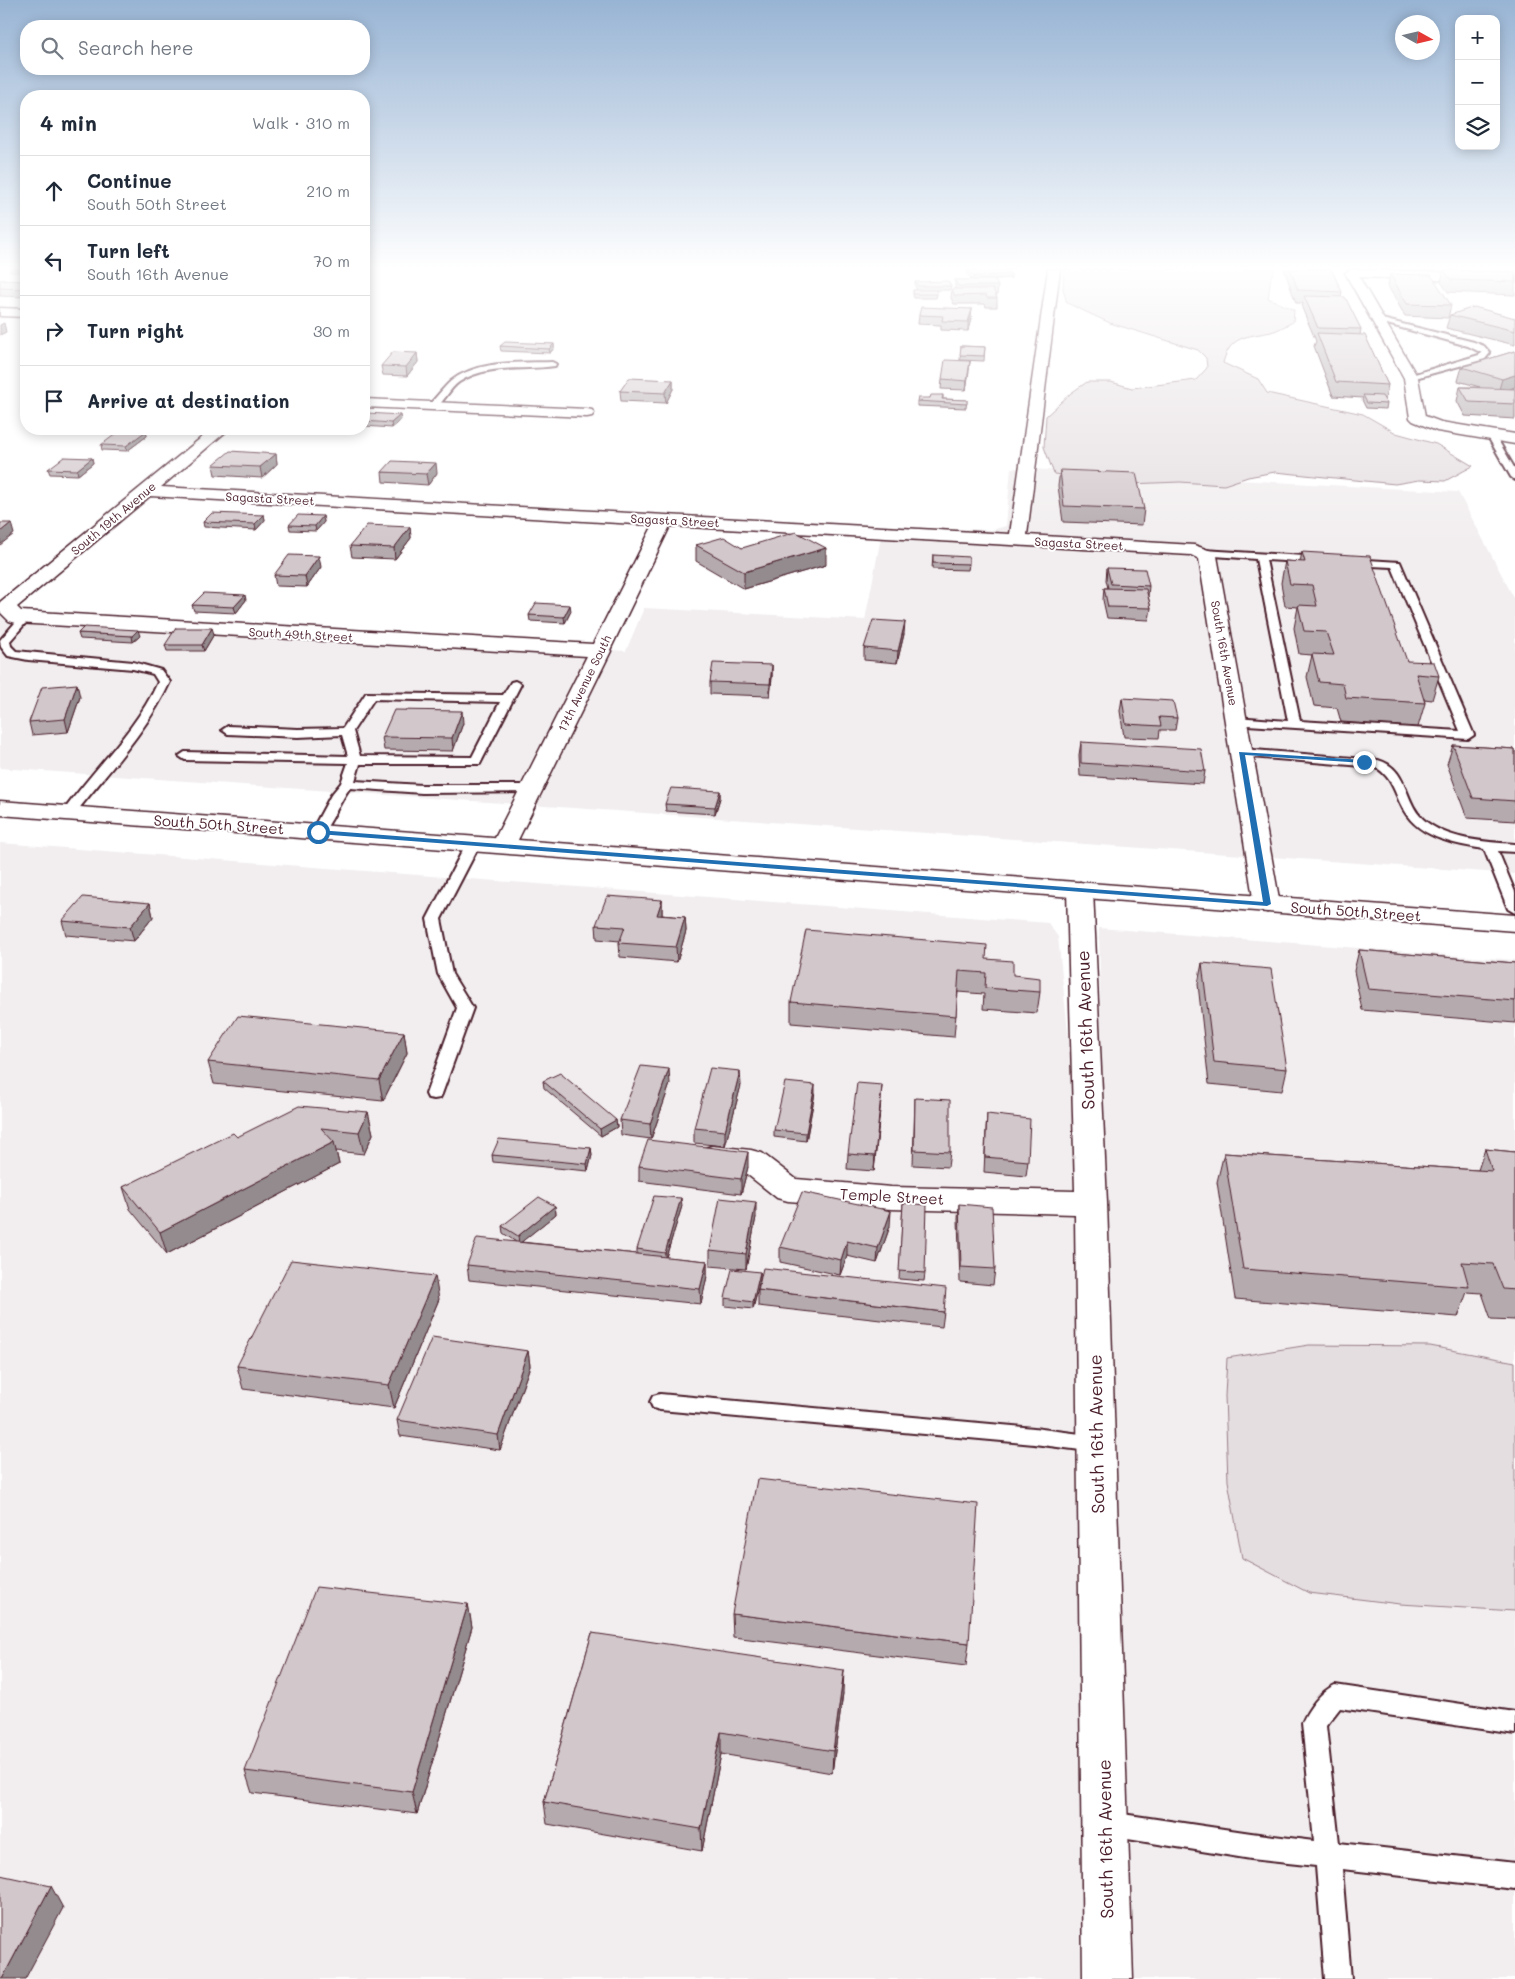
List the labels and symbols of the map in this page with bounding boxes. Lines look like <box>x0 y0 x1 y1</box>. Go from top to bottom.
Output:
north arrow <box>1395 15 1440 60</box>
street label: South 19th Avenue <box>67 478 159 558</box>
street label: Sagasta Street <box>225 488 315 508</box>
street label: Sagasta Street <box>630 510 720 530</box>
street label: Sagasta Street <box>1034 533 1124 553</box>
street label: South 16th Avenue <box>1208 599 1242 707</box>
street label: South 49th Street <box>248 623 354 645</box>
street label: 17th Avenue South <box>554 632 614 734</box>
route end <box>1353 751 1376 774</box>
street label: South 50th Street <box>153 809 285 839</box>
route start <box>307 821 330 844</box>
street label: South 50th Street <box>1290 896 1422 926</box>
street label: South 16th Avenue <box>1070 950 1100 1110</box>
street label: Temple Street <box>839 1183 945 1209</box>
street label: South 16th Avenue <box>1083 1354 1109 1514</box>
street label: South 16th Avenue <box>1092 1759 1118 1919</box>

